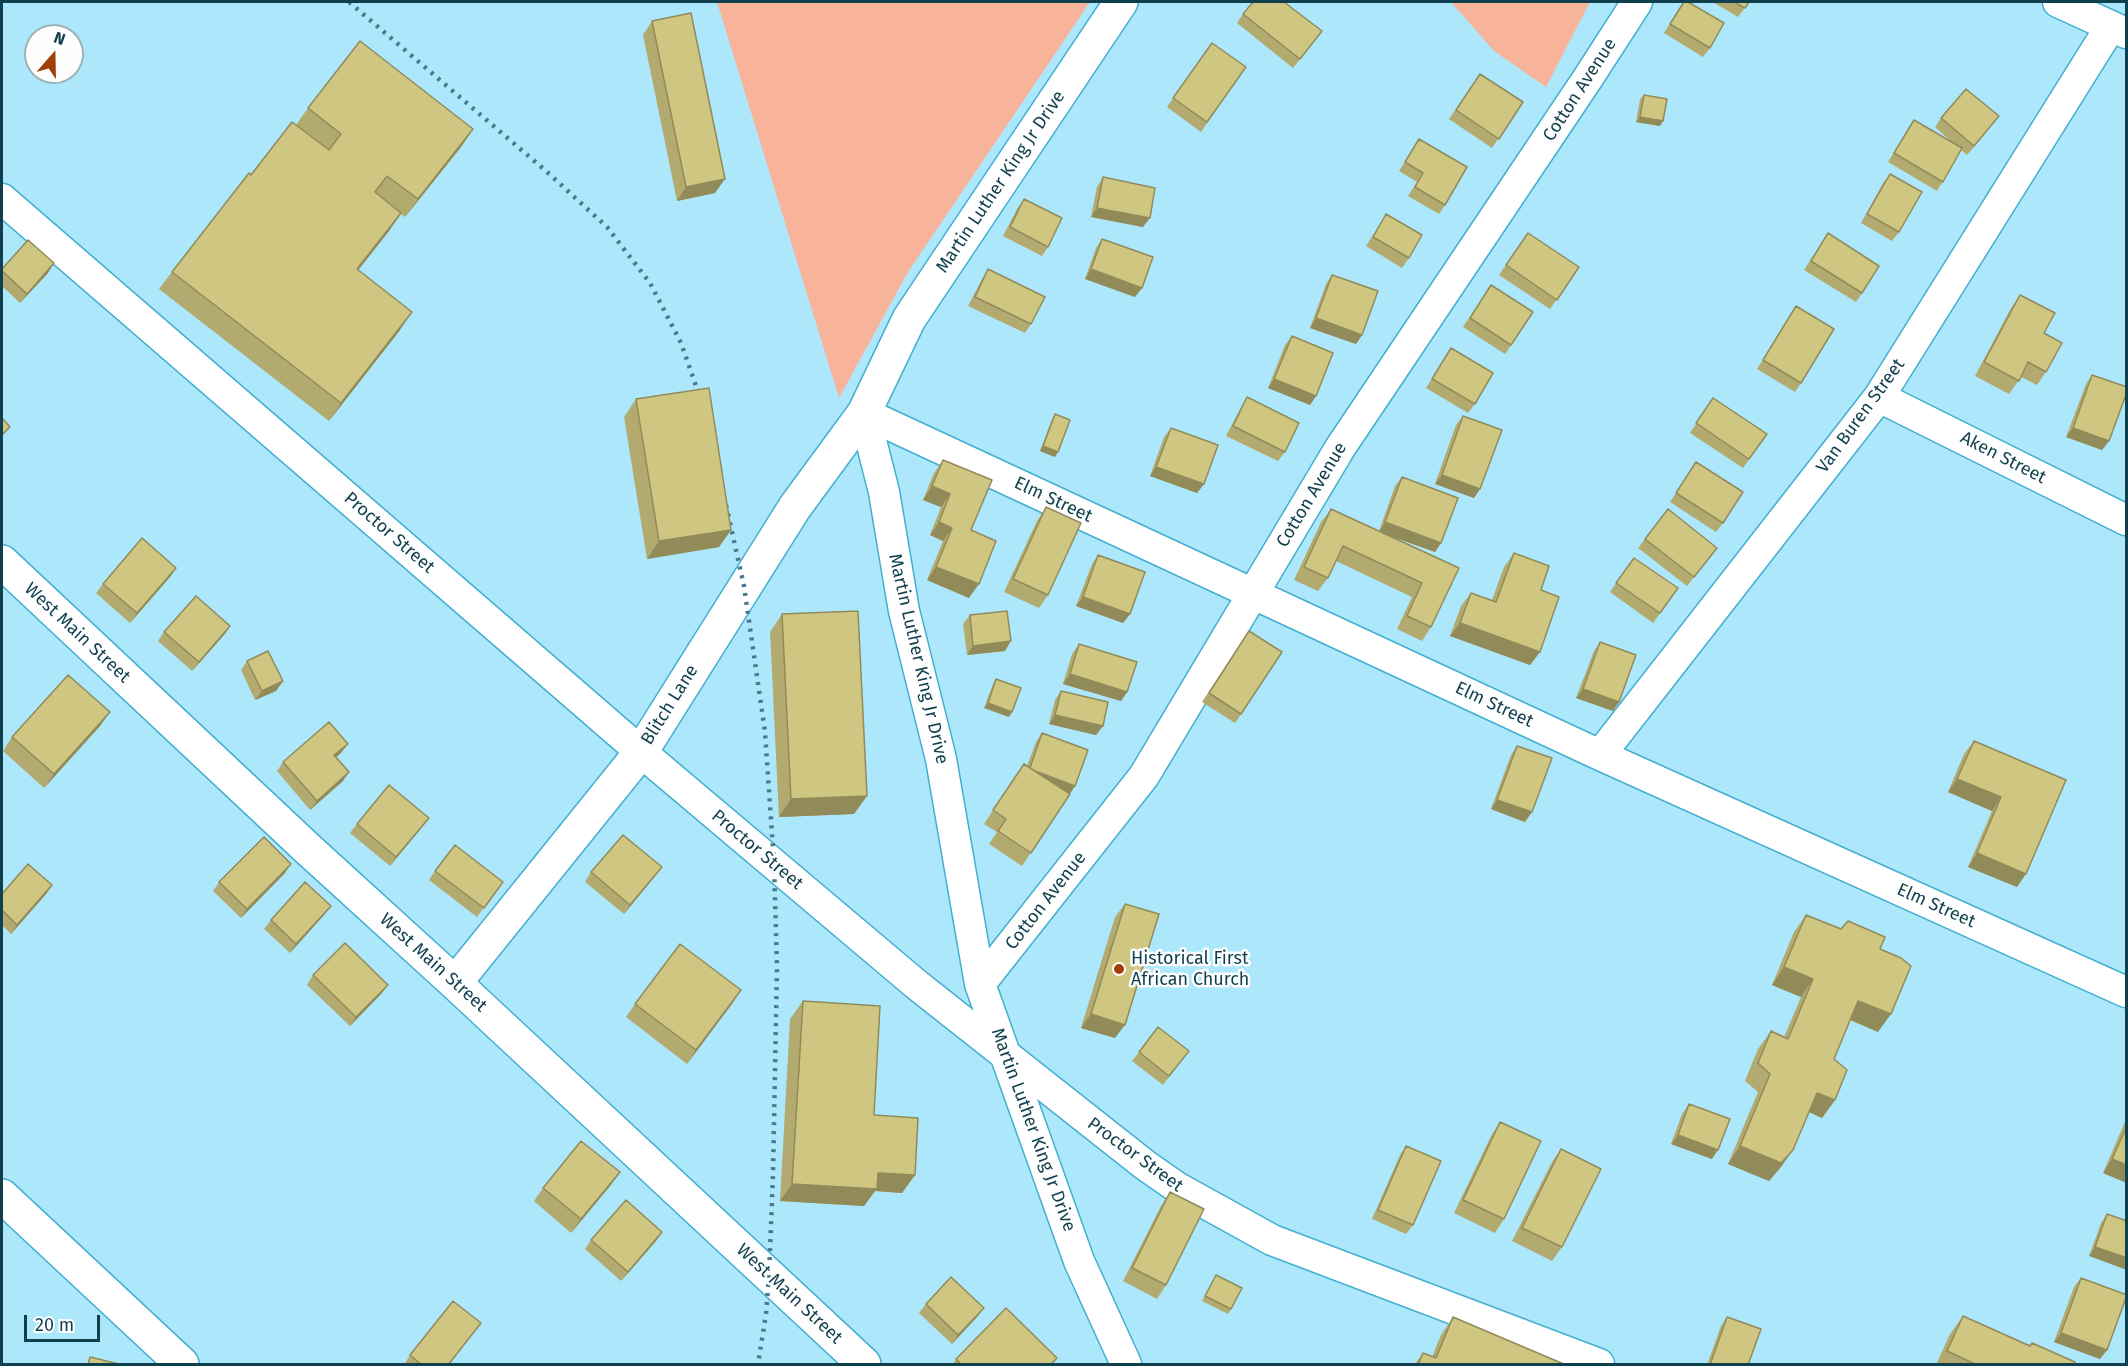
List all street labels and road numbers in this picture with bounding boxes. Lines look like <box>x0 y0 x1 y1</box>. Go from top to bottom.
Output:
street label: Cotton Avenue <box>1539 34 1621 146</box>
street label: Martin Luther King Jr Drive <box>932 87 1070 277</box>
street label: Van Buren Street <box>1812 355 1910 477</box>
street label: Aken Street <box>1957 427 2049 489</box>
street label: Cotton Avenue <box>1272 439 1352 551</box>
street label: Elm Street <box>1010 473 1096 527</box>
street label: Proctor Street <box>339 488 439 578</box>
street label: Martin Luther King Jr Drive <box>883 552 953 766</box>
street label: West Main Street <box>19 578 135 688</box>
street label: Blitch Lane <box>637 661 703 749</box>
street label: Elm Street <box>1451 678 1537 732</box>
street label: Proctor Street <box>707 805 807 895</box>
street label: Cotton Avenue <box>1001 848 1091 954</box>
street label: Elm Street <box>1893 879 1979 933</box>
street label: West Main Street <box>375 909 491 1017</box>
street label: Martin Luther King Jr Drive <box>986 1025 1080 1235</box>
street label: Proctor Street <box>1083 1113 1187 1197</box>
street label: West Main Street <box>731 1239 847 1349</box>

